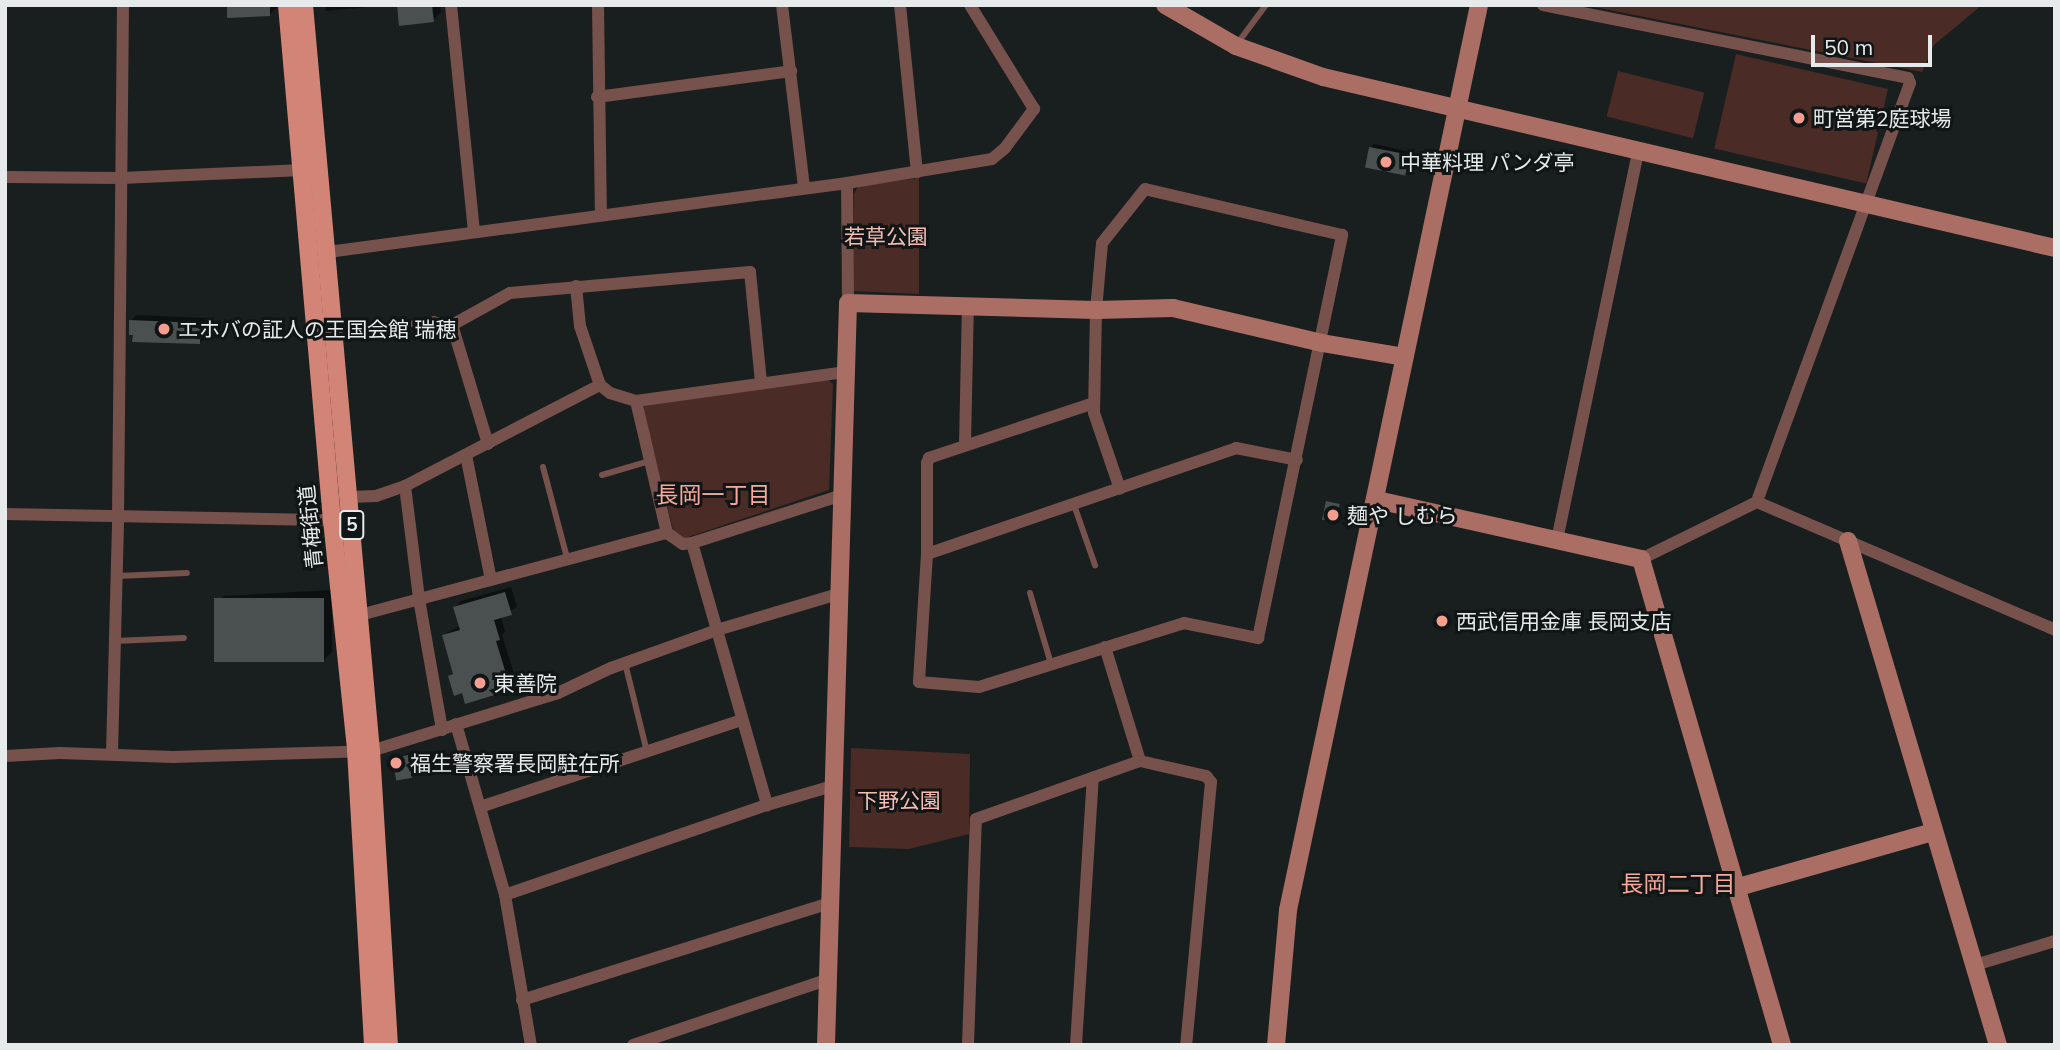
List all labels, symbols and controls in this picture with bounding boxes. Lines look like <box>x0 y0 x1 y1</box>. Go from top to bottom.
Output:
scale bar <box>1815 21 1936 65</box>
text: 50 m <box>1824 34 1873 60</box>
place label: 町営第2庭球場 <box>1813 105 1952 131</box>
marker: 町営第2庭球場 <box>1791 110 1807 126</box>
place label: 中華料理 パンダ亭 <box>1400 149 1573 175</box>
marker: 中華料理 パンダ亭 <box>1378 154 1394 170</box>
park label: 若草公園 <box>844 223 928 249</box>
place label: エホバの証人の王国会館 瑞穂 <box>178 316 456 342</box>
marker: エホバの証人の王国会館 瑞穂 <box>156 321 172 337</box>
district label: 長岡一丁目 <box>656 481 770 509</box>
street label: 青梅街道 <box>293 484 327 570</box>
place label: 麺や しむら <box>1347 502 1457 528</box>
marker: 麺や しむら <box>1325 507 1341 523</box>
road number: 5 <box>338 510 366 540</box>
place label: 西武信用金庫 長岡支店 <box>1456 608 1671 634</box>
marker: 西武信用金庫 長岡支店 <box>1434 613 1450 629</box>
place label: 東善院 <box>494 670 557 696</box>
marker: 東善院 <box>472 675 488 691</box>
place label: 福生警察署長岡駐在所 <box>410 750 620 776</box>
marker: 福生警察署長岡駐在所 <box>388 755 404 771</box>
park label: 下野公園 <box>857 787 941 813</box>
district label: 長岡二丁目 <box>1621 870 1735 898</box>

